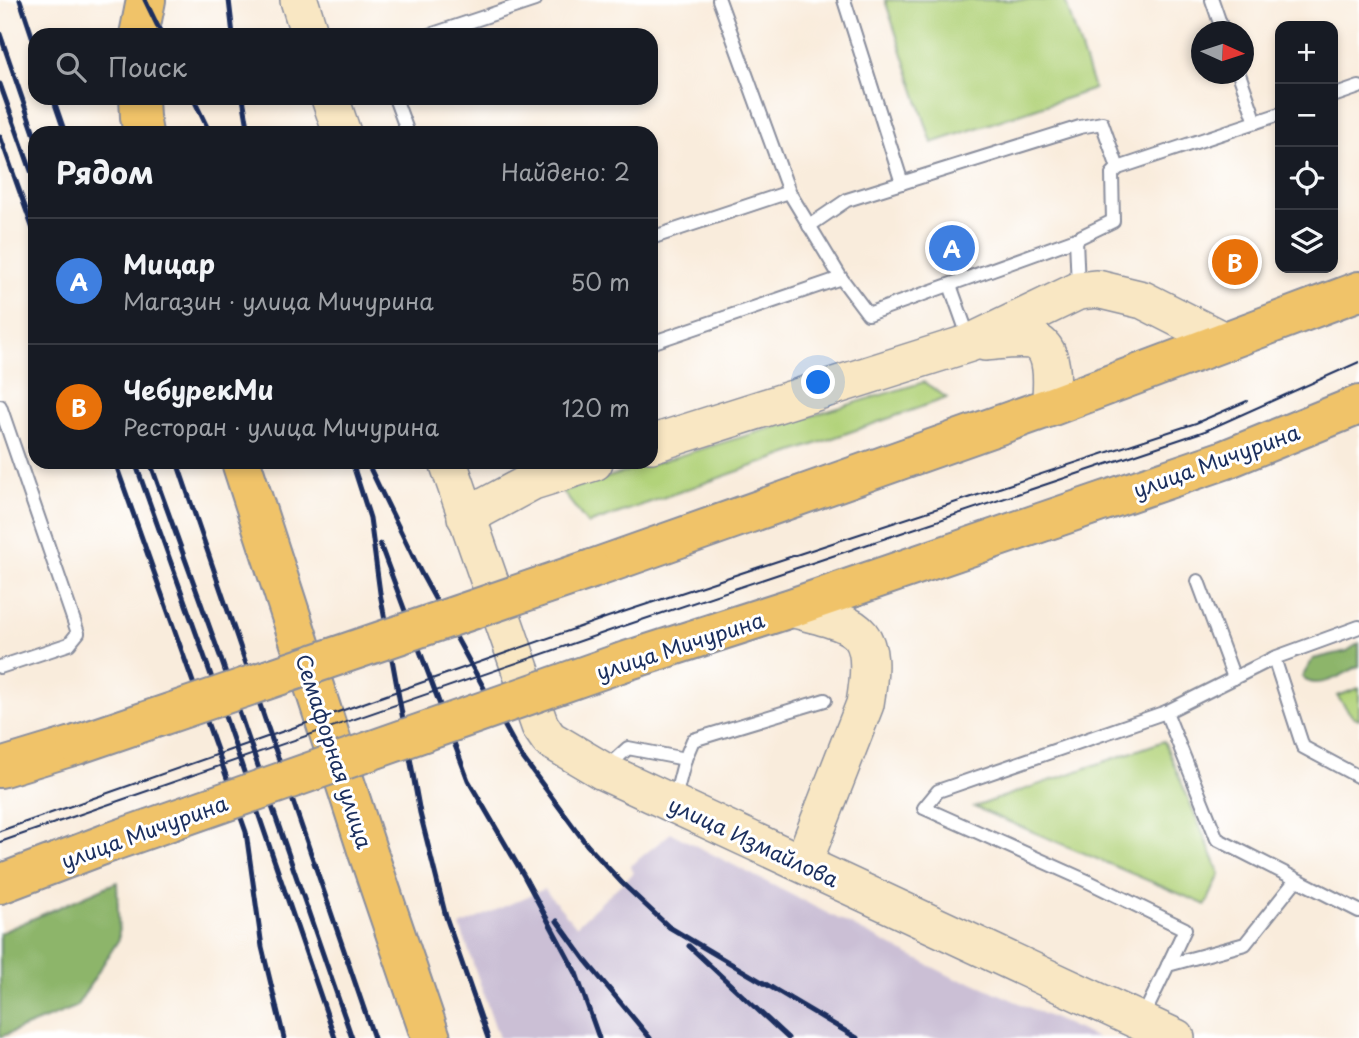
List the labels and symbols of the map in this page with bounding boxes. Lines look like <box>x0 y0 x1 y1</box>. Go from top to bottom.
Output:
north arrow <box>1191 21 1254 84</box>
pin: A <box>929 222 975 274</box>
pin: B <box>1212 236 1258 288</box>
your location <box>801 365 835 399</box>
street label: улица Мичурина <box>1128 415 1304 505</box>
street label: улица Мичурина <box>592 603 769 687</box>
street label: Семафорная улица <box>288 650 382 853</box>
street label: улица Мичурина <box>56 786 232 876</box>
street label: улица Измайлова <box>664 788 844 894</box>

